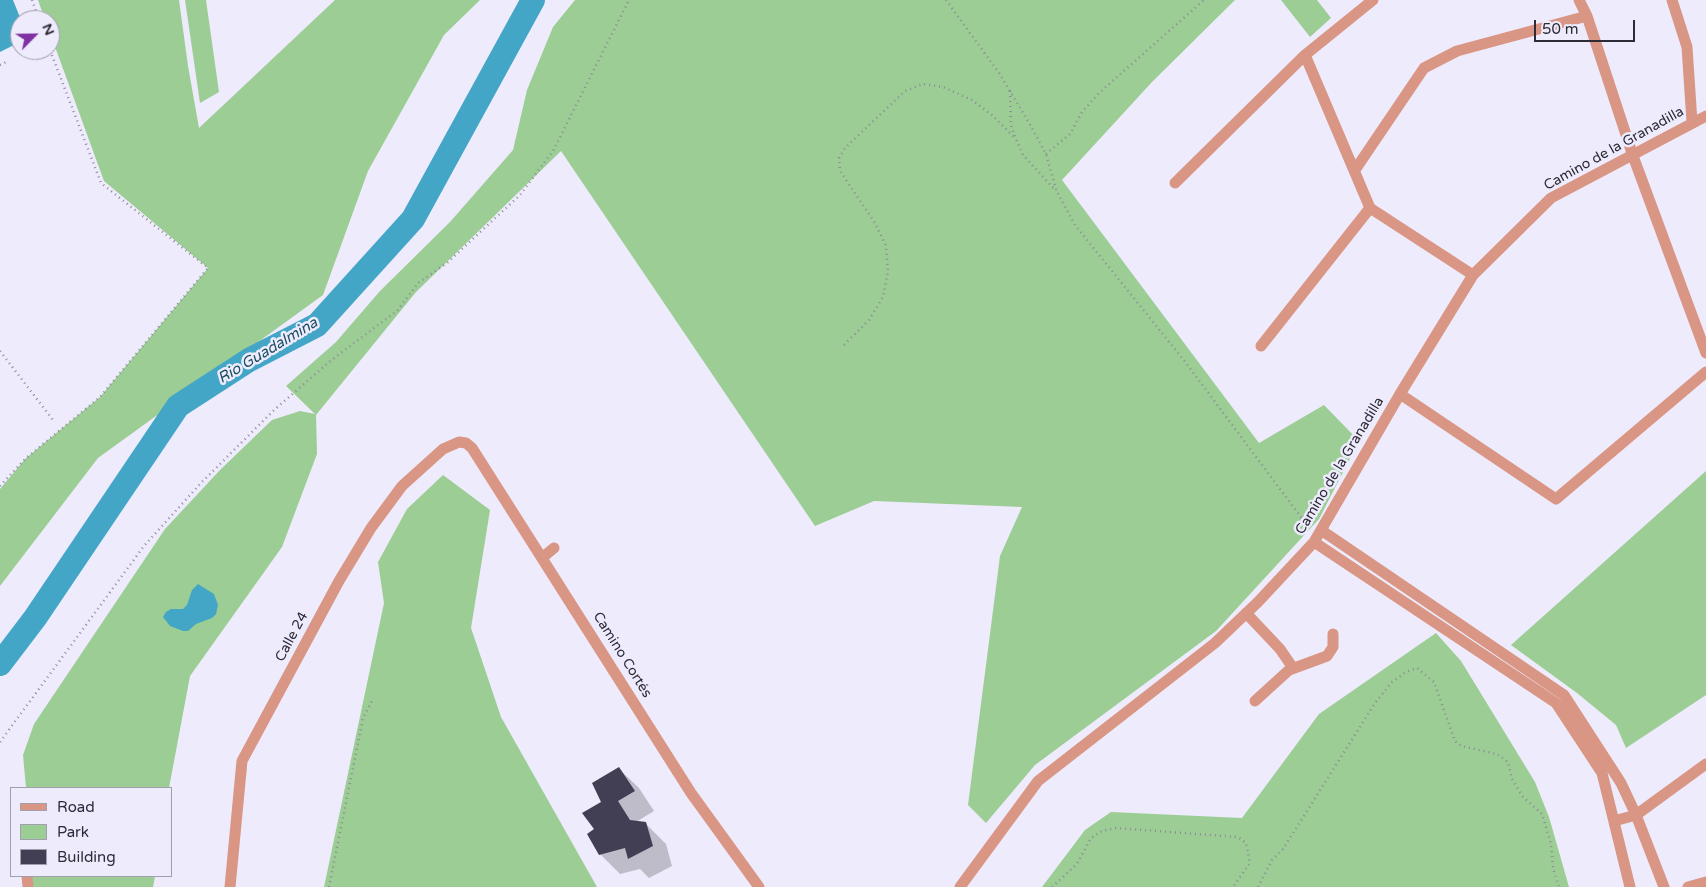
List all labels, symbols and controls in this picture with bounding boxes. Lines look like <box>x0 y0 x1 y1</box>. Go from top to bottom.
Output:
north arrow <box>10 10 60 60</box>
scale bar <box>1536 10 1637 42</box>
text: 50 m <box>1542 20 1579 38</box>
text: N <box>38 21 58 38</box>
street label: Camino de la Granadilla <box>1541 104 1687 194</box>
water label: Rio Guadalmina <box>215 314 321 388</box>
street label: Camino de la Granadilla <box>1292 394 1388 538</box>
street label: Calle 24 <box>272 609 312 665</box>
street label: Camino Cortés <box>589 609 655 701</box>
legend <box>10 787 172 877</box>
text: Road <box>57 798 95 816</box>
text: Park <box>57 823 89 841</box>
text: Building <box>57 848 116 866</box>

